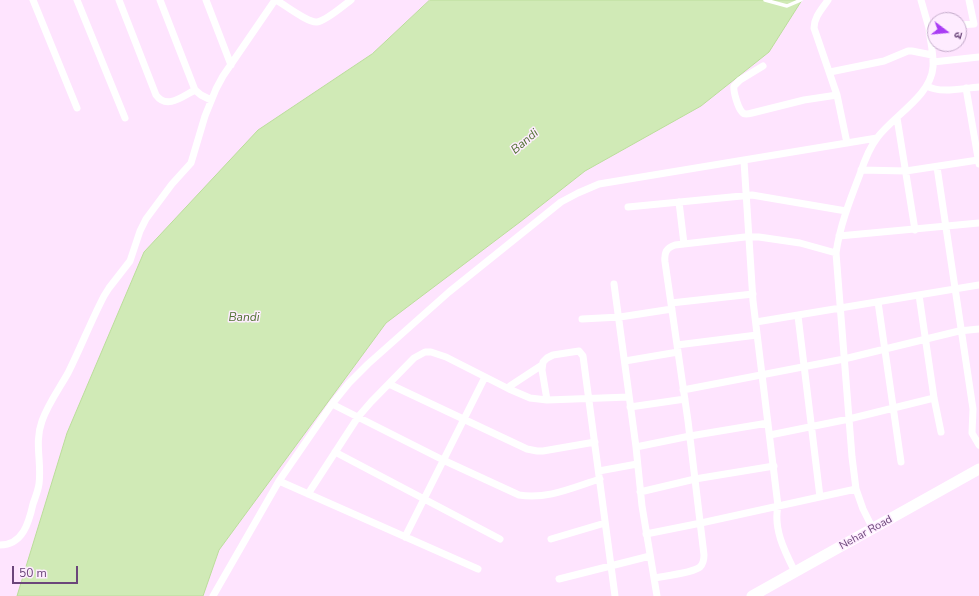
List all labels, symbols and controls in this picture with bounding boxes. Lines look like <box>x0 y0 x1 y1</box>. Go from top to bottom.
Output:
north arrow <box>927 12 967 52</box>
text: उ <box>950 30 966 40</box>
water label: Bandi <box>508 126 542 158</box>
water label: Bandi <box>228 311 260 325</box>
street label: Nehar Road <box>837 513 895 553</box>
scale bar <box>14 558 80 584</box>
text: 50 m <box>19 565 47 581</box>

